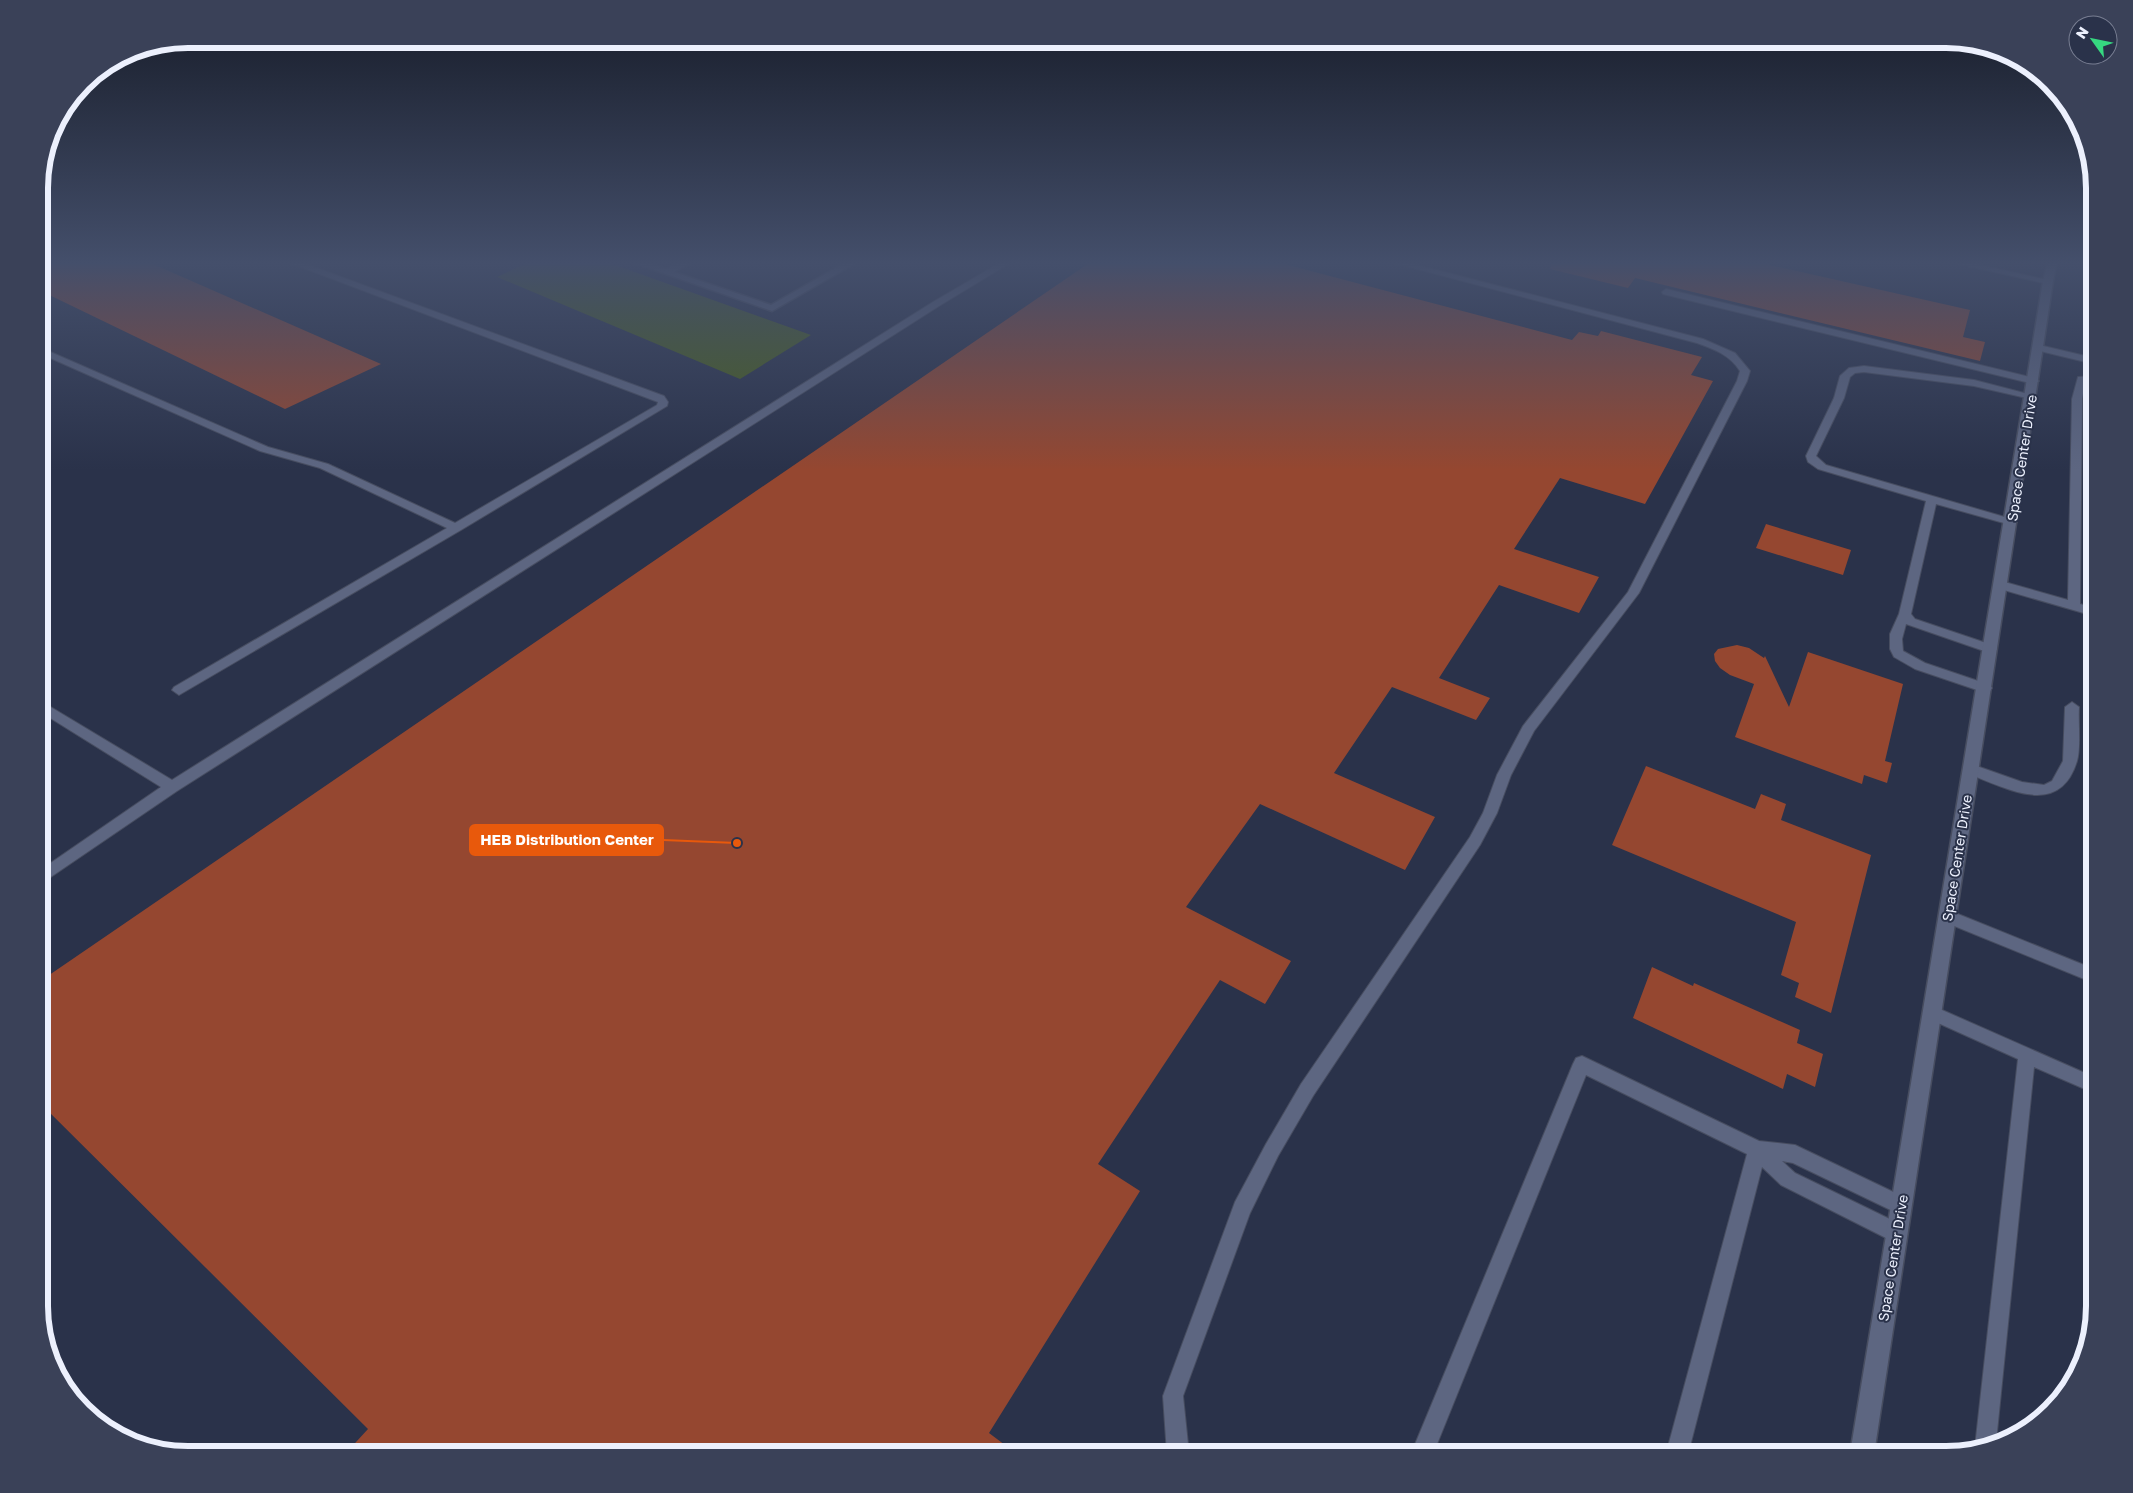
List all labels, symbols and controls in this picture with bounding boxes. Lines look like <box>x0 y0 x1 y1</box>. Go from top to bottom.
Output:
north arrow <box>2068 15 2118 65</box>
text: N <box>2072 24 2092 42</box>
street label: Space Center Drive <box>2003 393 2040 523</box>
street label: Space Center Drive <box>1938 793 1975 923</box>
callout: HEB Distribution Center <box>470 825 663 855</box>
text: HEB Distribution Center <box>480 830 654 848</box>
street label: Space Center Drive <box>1874 1193 1911 1323</box>

